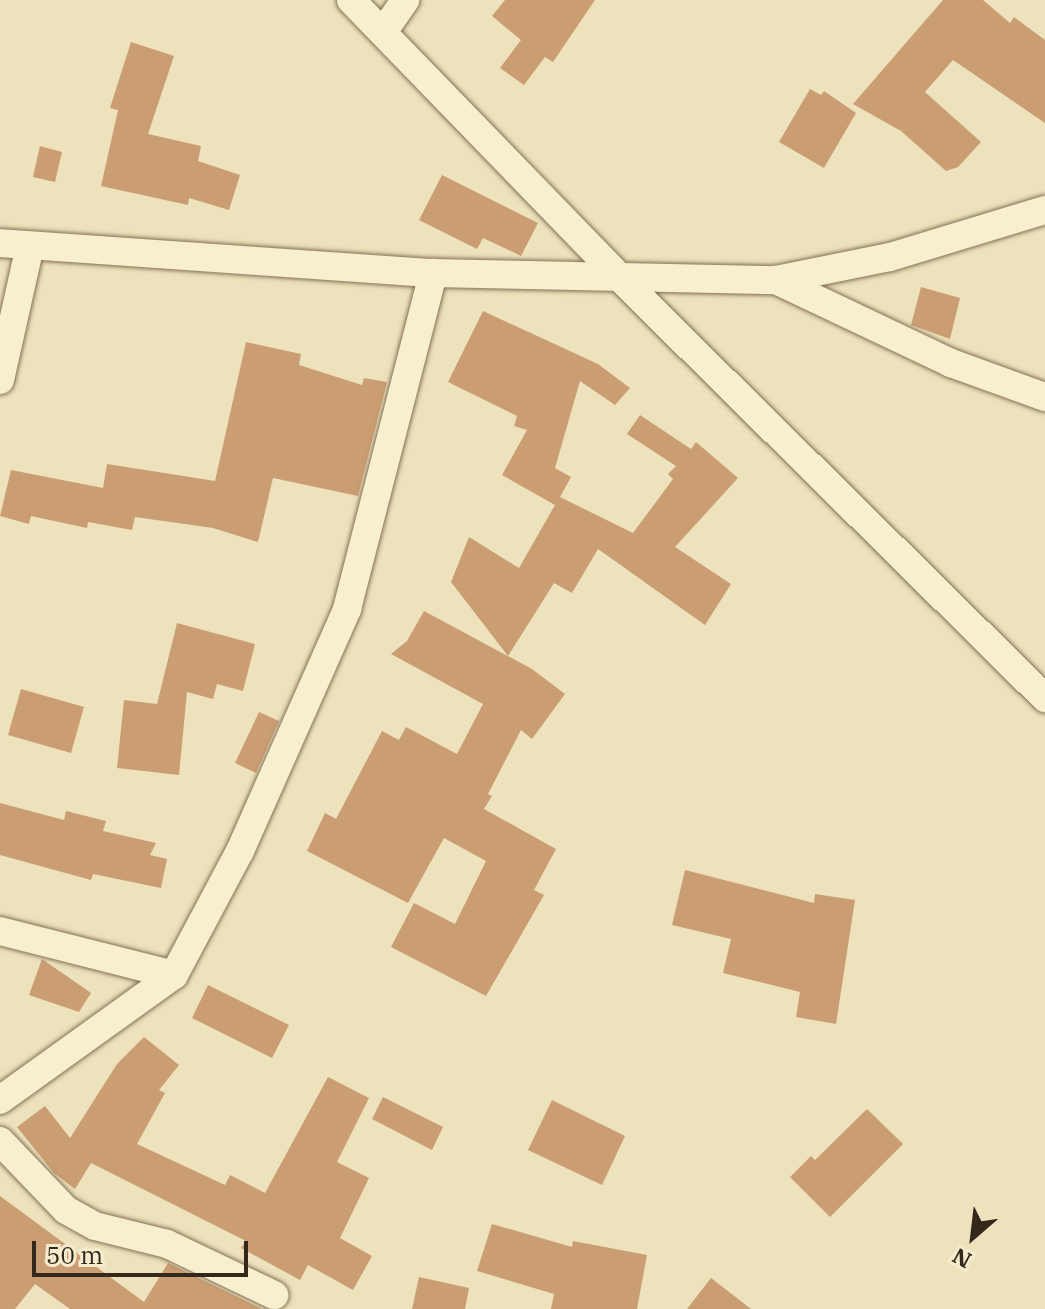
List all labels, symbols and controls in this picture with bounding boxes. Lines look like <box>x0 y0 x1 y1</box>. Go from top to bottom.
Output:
north arrow <box>933 1197 1013 1277</box>
scale bar <box>36 1225 252 1275</box>
text: 50 m <box>46 1239 103 1271</box>
text: N <box>947 1242 976 1276</box>

